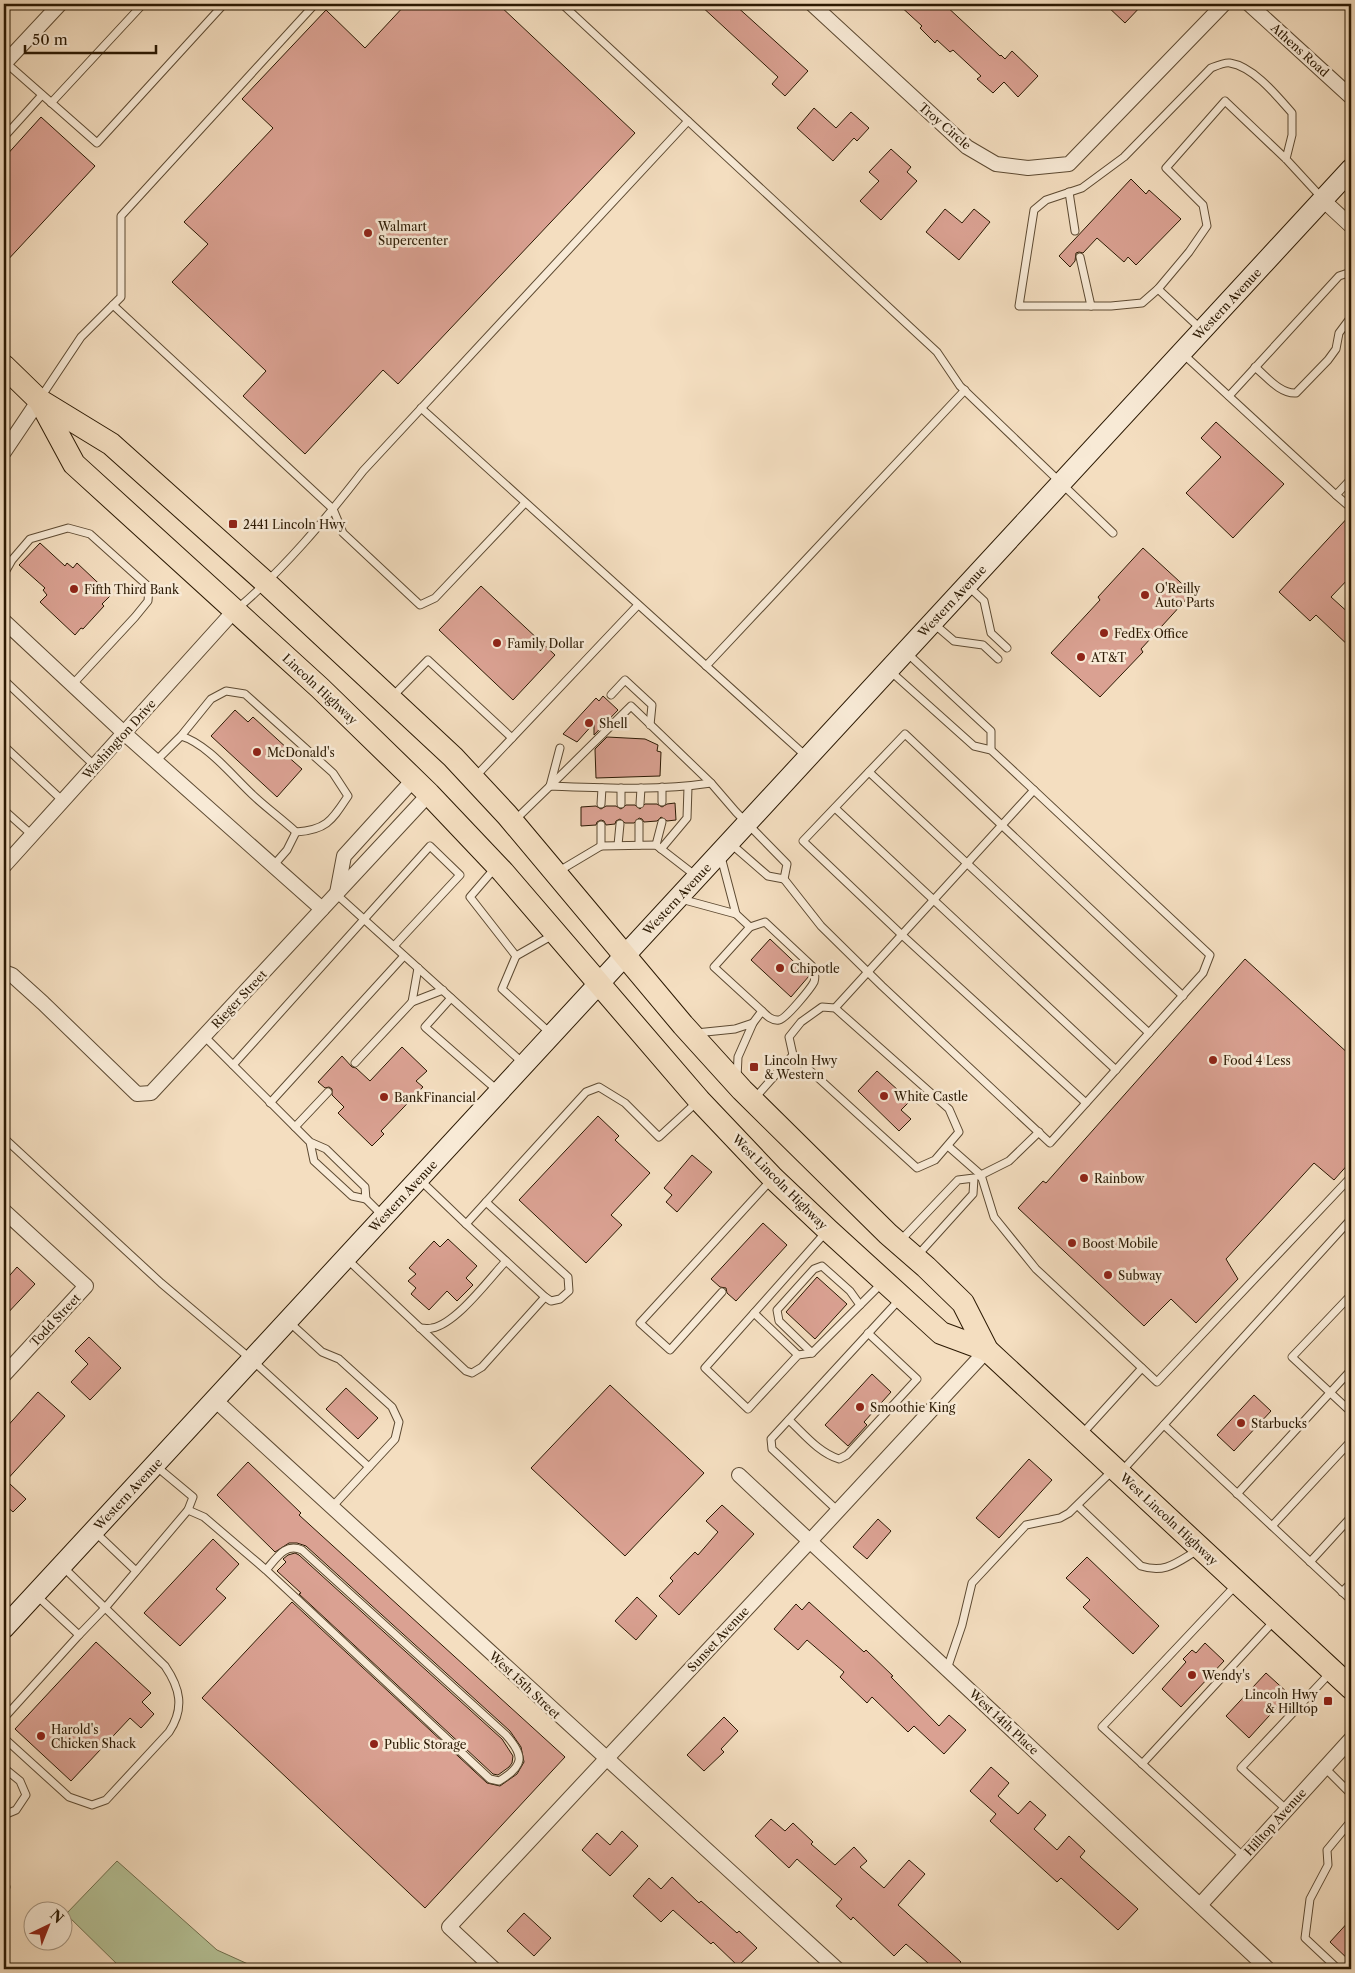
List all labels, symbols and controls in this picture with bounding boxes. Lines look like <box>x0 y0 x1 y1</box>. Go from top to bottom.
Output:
street label: Athens Road <box>1267 19 1333 80</box>
scale bar <box>25 22 156 54</box>
text: 50 m <box>32 30 68 49</box>
street label: Troy Circle <box>916 99 974 153</box>
place label: Walmart Supercenter <box>377 219 448 248</box>
marker: Walmart Supercenter <box>362 227 374 239</box>
street label: Western Avenue <box>1189 265 1264 344</box>
place label: 2441 Lincoln Hwy <box>243 517 346 532</box>
marker: 2441 Lincoln Hwy <box>227 518 239 530</box>
street label: Western Avenue <box>914 562 989 641</box>
place label: O'Reilly Auto Parts <box>1154 581 1215 610</box>
place label: Fifth Third Bank <box>84 582 180 597</box>
marker: Fifth Third Bank <box>68 583 80 595</box>
marker: O'Reilly Auto Parts <box>1139 589 1151 601</box>
place label: FedEx Office <box>1114 626 1188 641</box>
marker: FedEx Office <box>1098 627 1110 639</box>
place label: Family Dollar <box>507 636 584 651</box>
marker: Family Dollar <box>491 637 503 649</box>
place label: AT&T <box>1090 650 1126 665</box>
street label: Lincoln Highway <box>280 651 361 728</box>
marker: AT&T <box>1075 651 1087 663</box>
street label: Washington Drive <box>79 696 159 783</box>
place label: Shell <box>599 716 628 731</box>
marker: Shell <box>583 717 595 729</box>
place label: McDonald's <box>267 745 335 760</box>
marker: McDonald's <box>251 746 263 758</box>
street label: Western Avenue <box>639 860 714 939</box>
place label: Chipotle <box>790 961 840 976</box>
marker: Chipotle <box>774 962 786 974</box>
street label: Rieger Street <box>208 966 270 1031</box>
place label: Lincoln Hwy & Western <box>764 1053 838 1082</box>
place label: Food 4 Less <box>1223 1053 1291 1068</box>
marker: Food 4 Less <box>1207 1054 1219 1066</box>
marker: Lincoln Hwy & Western <box>748 1061 760 1073</box>
place label: White Castle <box>893 1089 968 1104</box>
place label: BankFinancial <box>394 1090 476 1105</box>
marker: White Castle <box>878 1090 890 1102</box>
marker: BankFinancial <box>378 1091 390 1103</box>
street label: West Lincoln Highway <box>729 1131 831 1233</box>
street label: Western Avenue <box>365 1157 440 1236</box>
place label: Rainbow <box>1094 1171 1146 1186</box>
marker: Rainbow <box>1078 1172 1090 1184</box>
place label: Boost Mobile <box>1082 1236 1158 1251</box>
marker: Boost Mobile <box>1066 1237 1078 1249</box>
place label: Subway <box>1118 1268 1162 1283</box>
marker: Subway <box>1102 1269 1114 1281</box>
street label: Todd Street <box>27 1290 84 1350</box>
place label: Smoothie King <box>870 1400 956 1415</box>
marker: Smoothie King <box>854 1401 866 1413</box>
place label: Starbucks <box>1251 1416 1307 1431</box>
marker: Starbucks <box>1235 1417 1247 1429</box>
street label: Western Avenue <box>90 1455 165 1534</box>
street label: West Lincoln Highway <box>1116 1469 1221 1568</box>
street label: Sunset Avenue <box>684 1603 752 1675</box>
street label: West 15th Street <box>486 1647 564 1722</box>
place label: Wendy's <box>1201 1668 1250 1683</box>
marker: Wendy's <box>1186 1669 1198 1681</box>
street label: West 14th Place <box>966 1685 1042 1758</box>
place label: Lincoln Hwy & Hilltop <box>1244 1687 1318 1716</box>
marker: Lincoln Hwy & Hilltop <box>1322 1695 1334 1707</box>
place label: Harold's Chicken Shack <box>51 1722 137 1751</box>
marker: Harold's Chicken Shack <box>35 1730 47 1742</box>
place label: Public Storage <box>384 1737 467 1752</box>
marker: Public Storage <box>368 1738 380 1750</box>
street label: Hilltop Avenue <box>1241 1785 1309 1859</box>
north arrow <box>22 1900 72 1950</box>
text: N <box>46 1906 67 1927</box>

